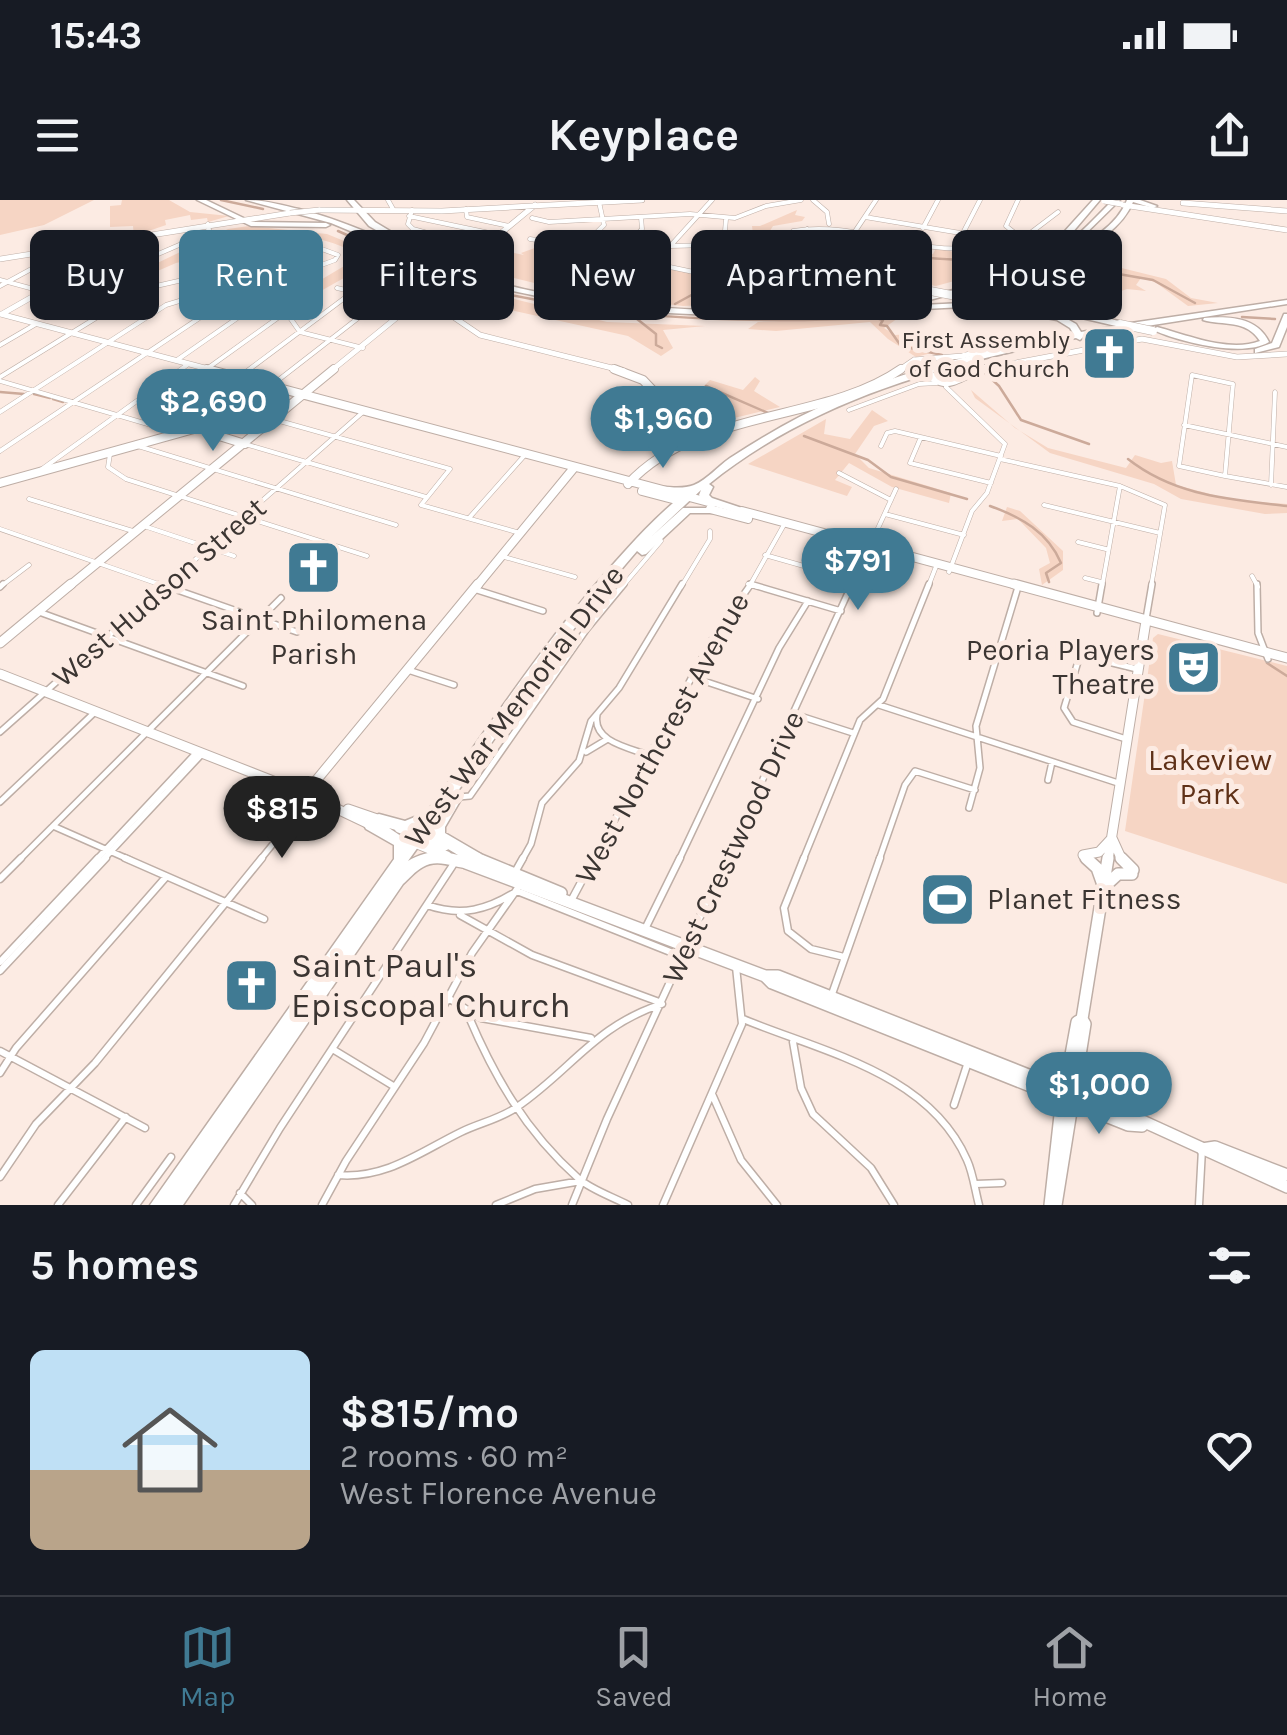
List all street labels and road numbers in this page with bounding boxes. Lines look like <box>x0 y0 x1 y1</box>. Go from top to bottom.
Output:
street label: West Hudson Street <box>45 489 273 695</box>
street label: West War Memorial Drive <box>396 558 632 854</box>
street label: West Northcrest Avenue <box>567 586 757 890</box>
street label: West Crestwood Drive <box>654 705 812 989</box>

